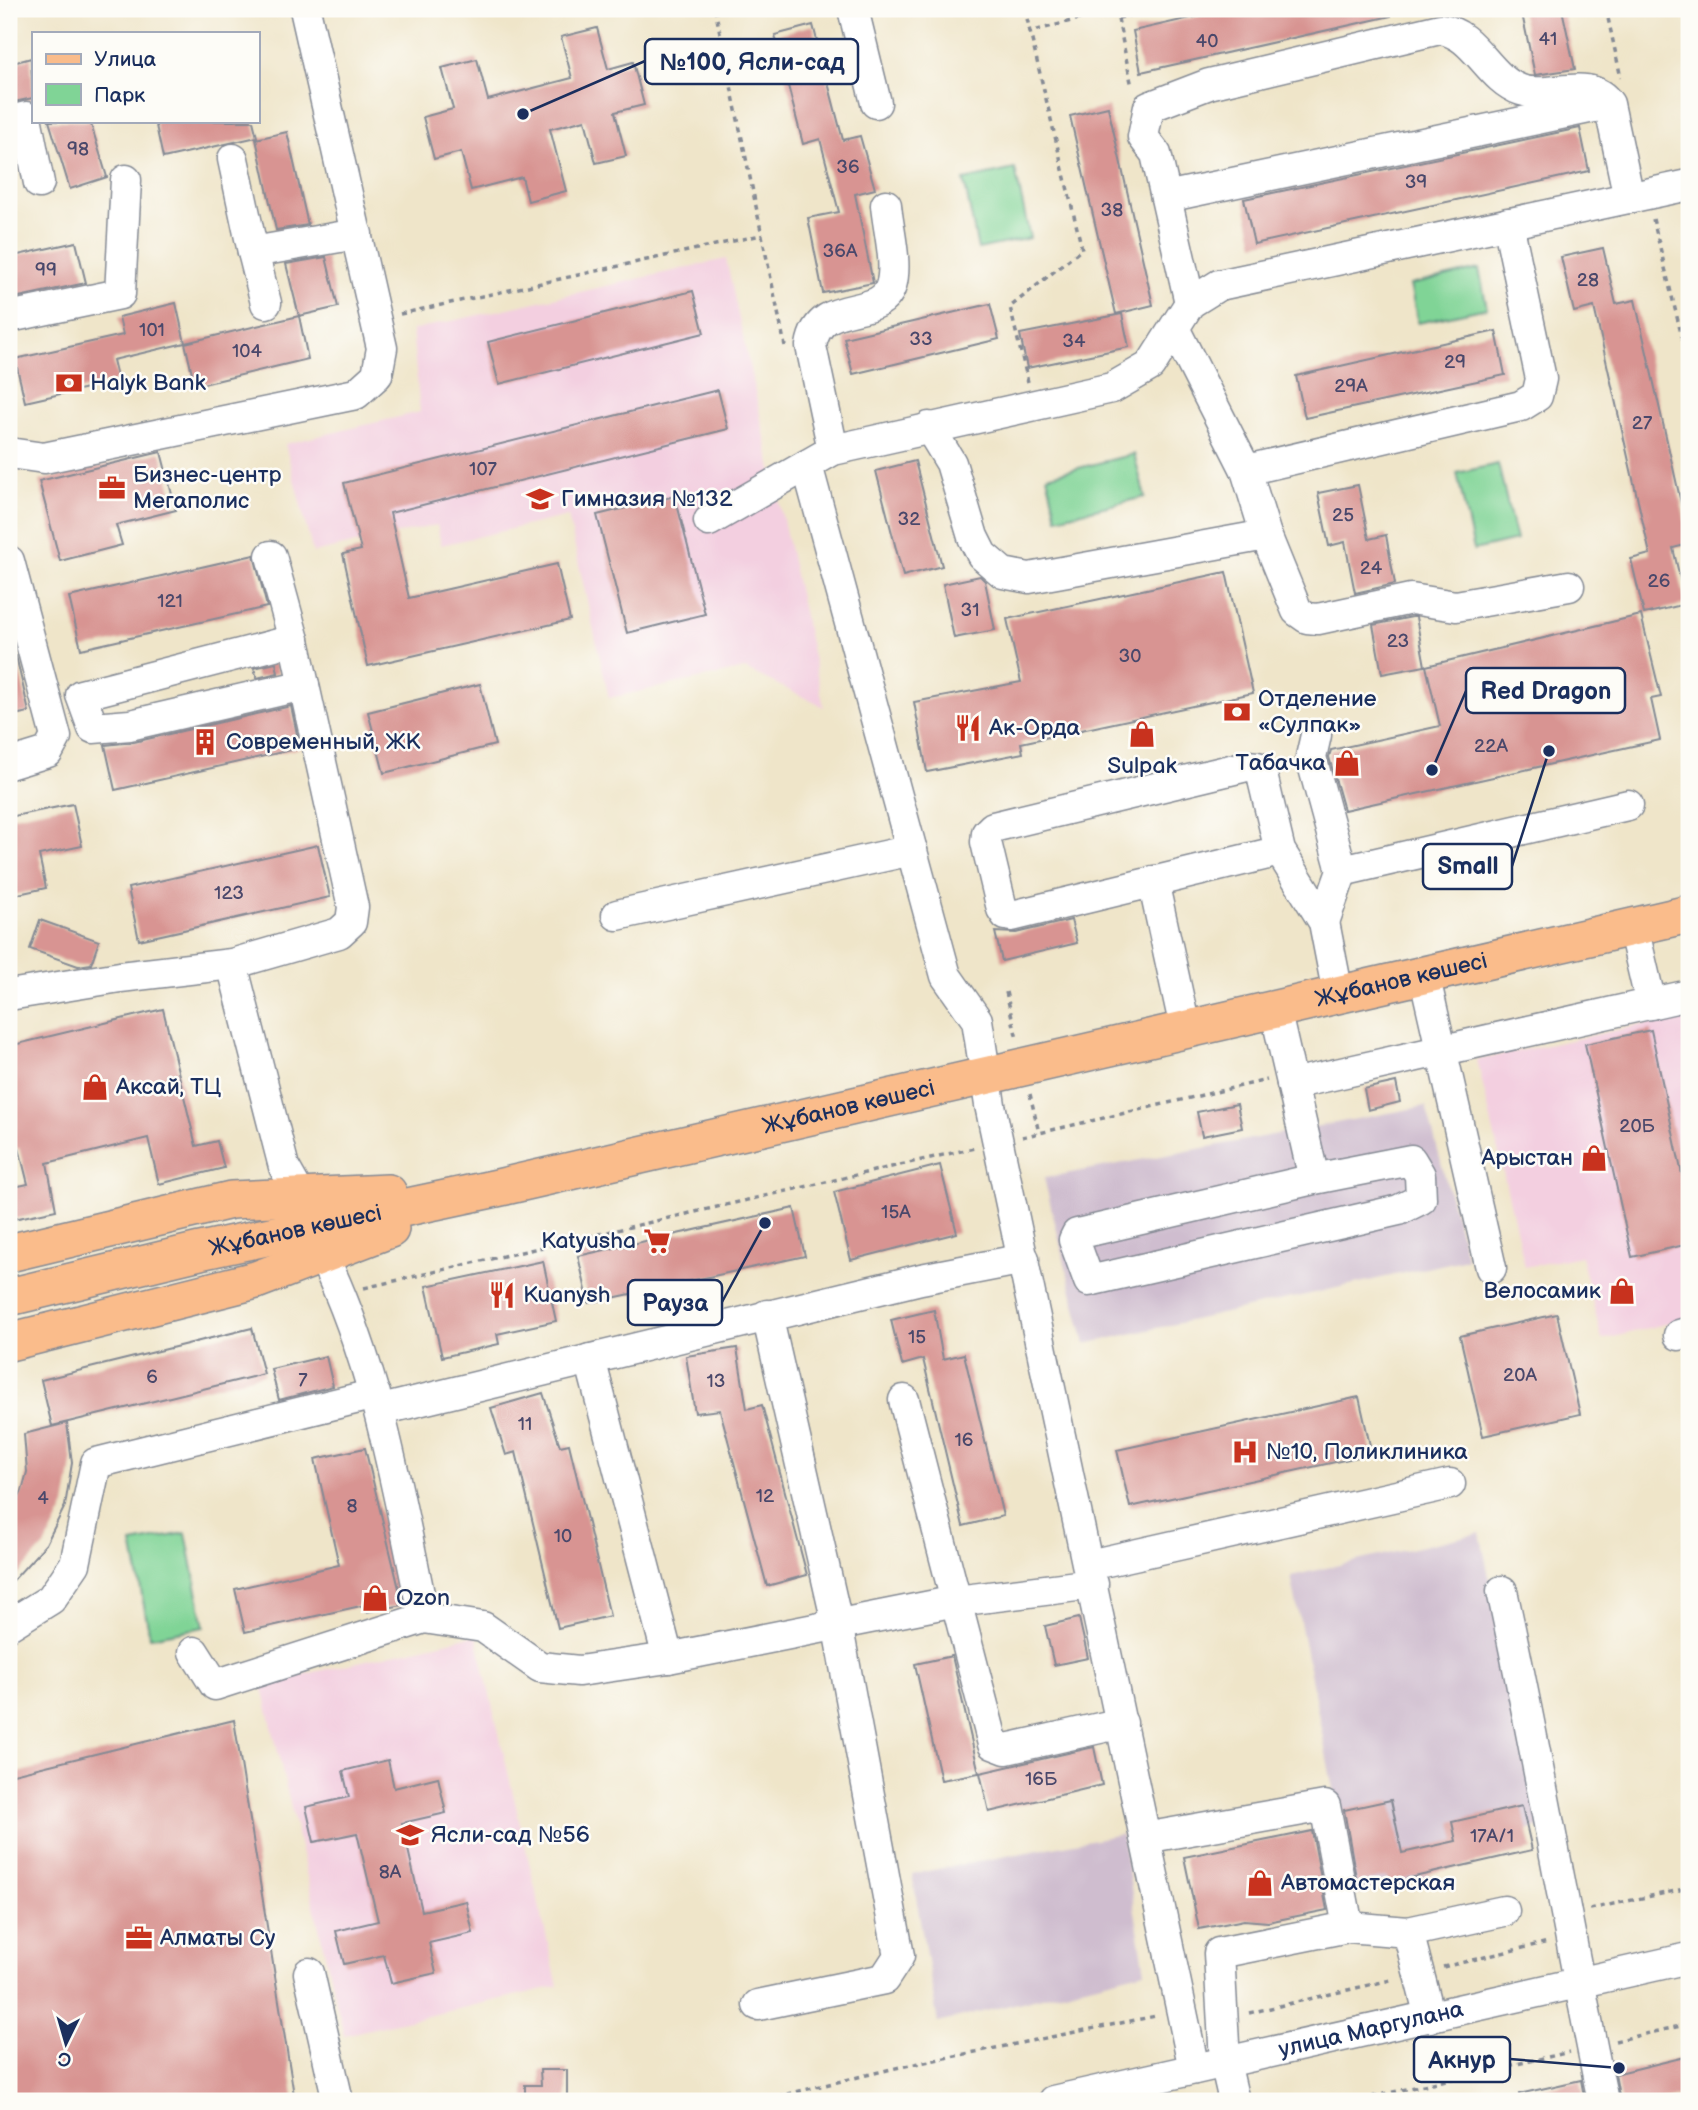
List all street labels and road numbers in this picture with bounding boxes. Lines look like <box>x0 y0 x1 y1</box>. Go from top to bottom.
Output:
street label: Жұбанов көшесі <box>1313 947 1490 1013</box>
street label: Жұбанов көшесі <box>760 1074 938 1140</box>
street label: Жұбанов көшесі <box>206 1199 384 1263</box>
street label: улица Маргулана <box>1276 1995 1467 2064</box>

